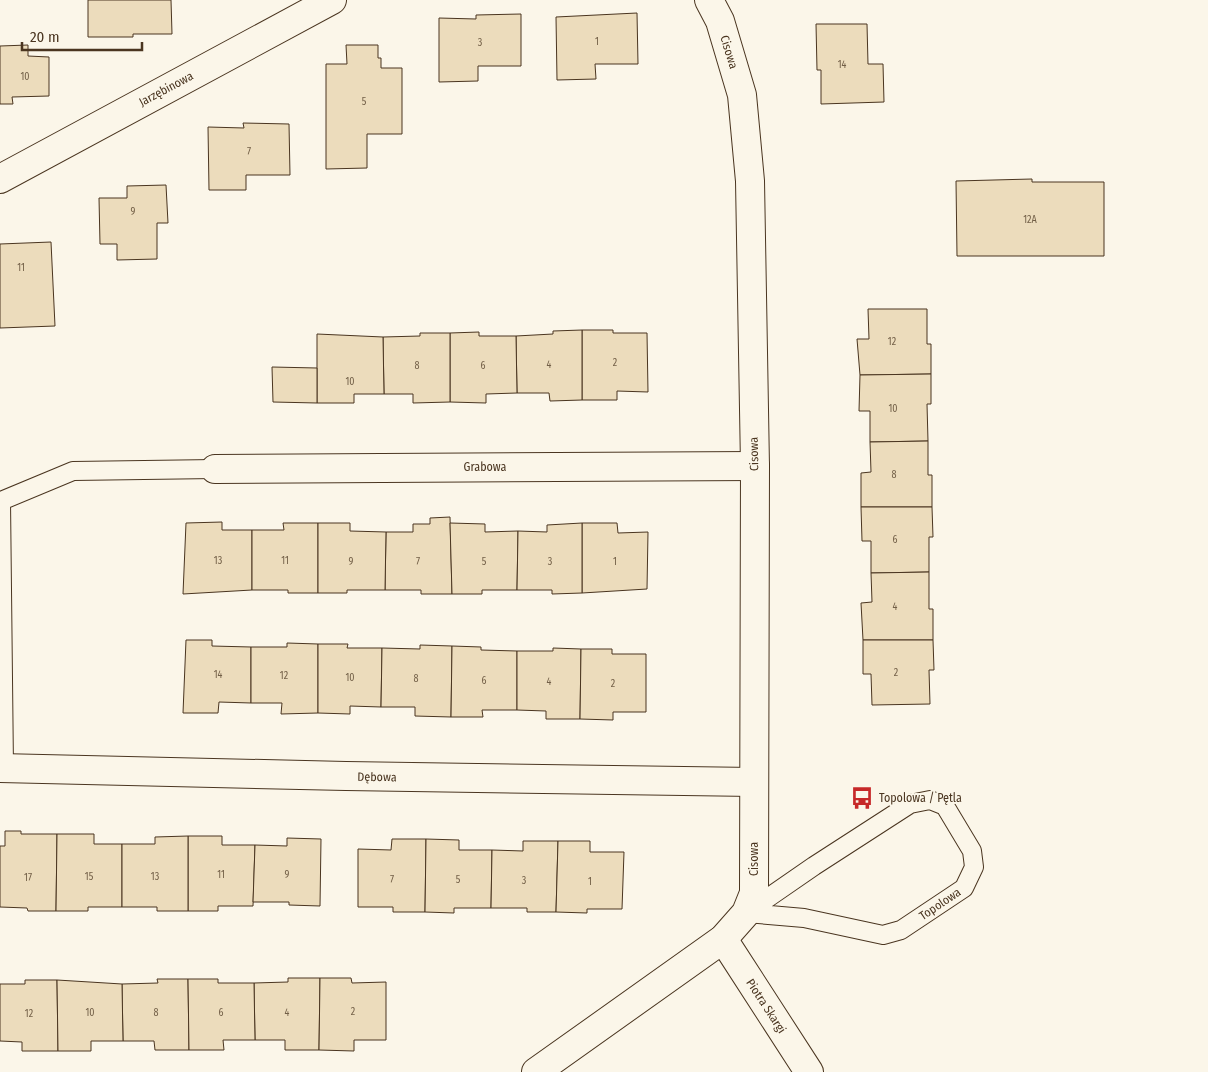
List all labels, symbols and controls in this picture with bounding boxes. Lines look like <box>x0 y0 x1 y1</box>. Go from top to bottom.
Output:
scale bar <box>22 20 142 52</box>
text: 20 m <box>30 28 60 46</box>
street label: Cisowa <box>717 34 741 70</box>
house number: 1 <box>595 36 599 48</box>
house number: 3 <box>478 37 483 49</box>
house number: 14 <box>838 59 847 71</box>
street label: Jarzębinowa <box>136 69 196 109</box>
house number: 10 <box>20 71 30 83</box>
house number: 5 <box>362 96 367 108</box>
house number: 7 <box>247 146 251 158</box>
house number: 9 <box>131 206 136 218</box>
house number: 12A <box>1023 214 1038 226</box>
house number: 11 <box>17 262 25 274</box>
house number: 12 <box>888 336 897 348</box>
house number: 2 <box>613 357 618 369</box>
house number: 4 <box>547 359 552 371</box>
house number: 8 <box>415 360 420 372</box>
house number: 6 <box>481 360 486 372</box>
house number: 10 <box>345 376 355 388</box>
house number: 10 <box>888 403 898 415</box>
street label: Cisowa <box>747 437 761 471</box>
street label: Grabowa <box>464 460 507 474</box>
house number: 8 <box>892 469 897 481</box>
house number: 6 <box>893 534 898 546</box>
house number: 13 <box>214 555 223 567</box>
house number: 11 <box>281 555 289 567</box>
house number: 9 <box>349 556 354 568</box>
house number: 7 <box>416 556 420 568</box>
house number: 5 <box>482 556 487 568</box>
house number: 3 <box>548 556 553 568</box>
house number: 1 <box>613 556 617 568</box>
house number: 4 <box>893 601 898 613</box>
house number: 2 <box>894 667 899 679</box>
house number: 14 <box>214 669 223 681</box>
house number: 12 <box>280 670 289 682</box>
house number: 10 <box>345 672 355 684</box>
house number: 8 <box>414 673 419 685</box>
house number: 6 <box>482 675 487 687</box>
house number: 4 <box>547 676 552 688</box>
house number: 2 <box>611 678 616 690</box>
street label: Dębowa <box>357 770 397 784</box>
bus stop icon: Topolowa / Pętla <box>849 785 875 811</box>
place label: Topolowa / Pętla <box>879 791 962 805</box>
street label: Cisowa <box>747 842 761 876</box>
house number: 11 <box>217 869 225 881</box>
house number: 9 <box>285 869 290 881</box>
house number: 15 <box>85 871 94 883</box>
house number: 13 <box>151 871 160 883</box>
house number: 17 <box>24 872 32 884</box>
house number: 7 <box>390 874 394 886</box>
house number: 5 <box>456 874 461 886</box>
house number: 3 <box>522 875 527 887</box>
house number: 1 <box>588 876 592 888</box>
street label: Topolowa <box>917 885 963 923</box>
street label: Piotra Skargi <box>743 976 789 1036</box>
house number: 2 <box>351 1006 356 1018</box>
house number: 10 <box>85 1007 95 1019</box>
house number: 8 <box>154 1007 159 1019</box>
house number: 6 <box>219 1007 224 1019</box>
house number: 4 <box>285 1007 290 1019</box>
house number: 12 <box>25 1008 34 1020</box>

